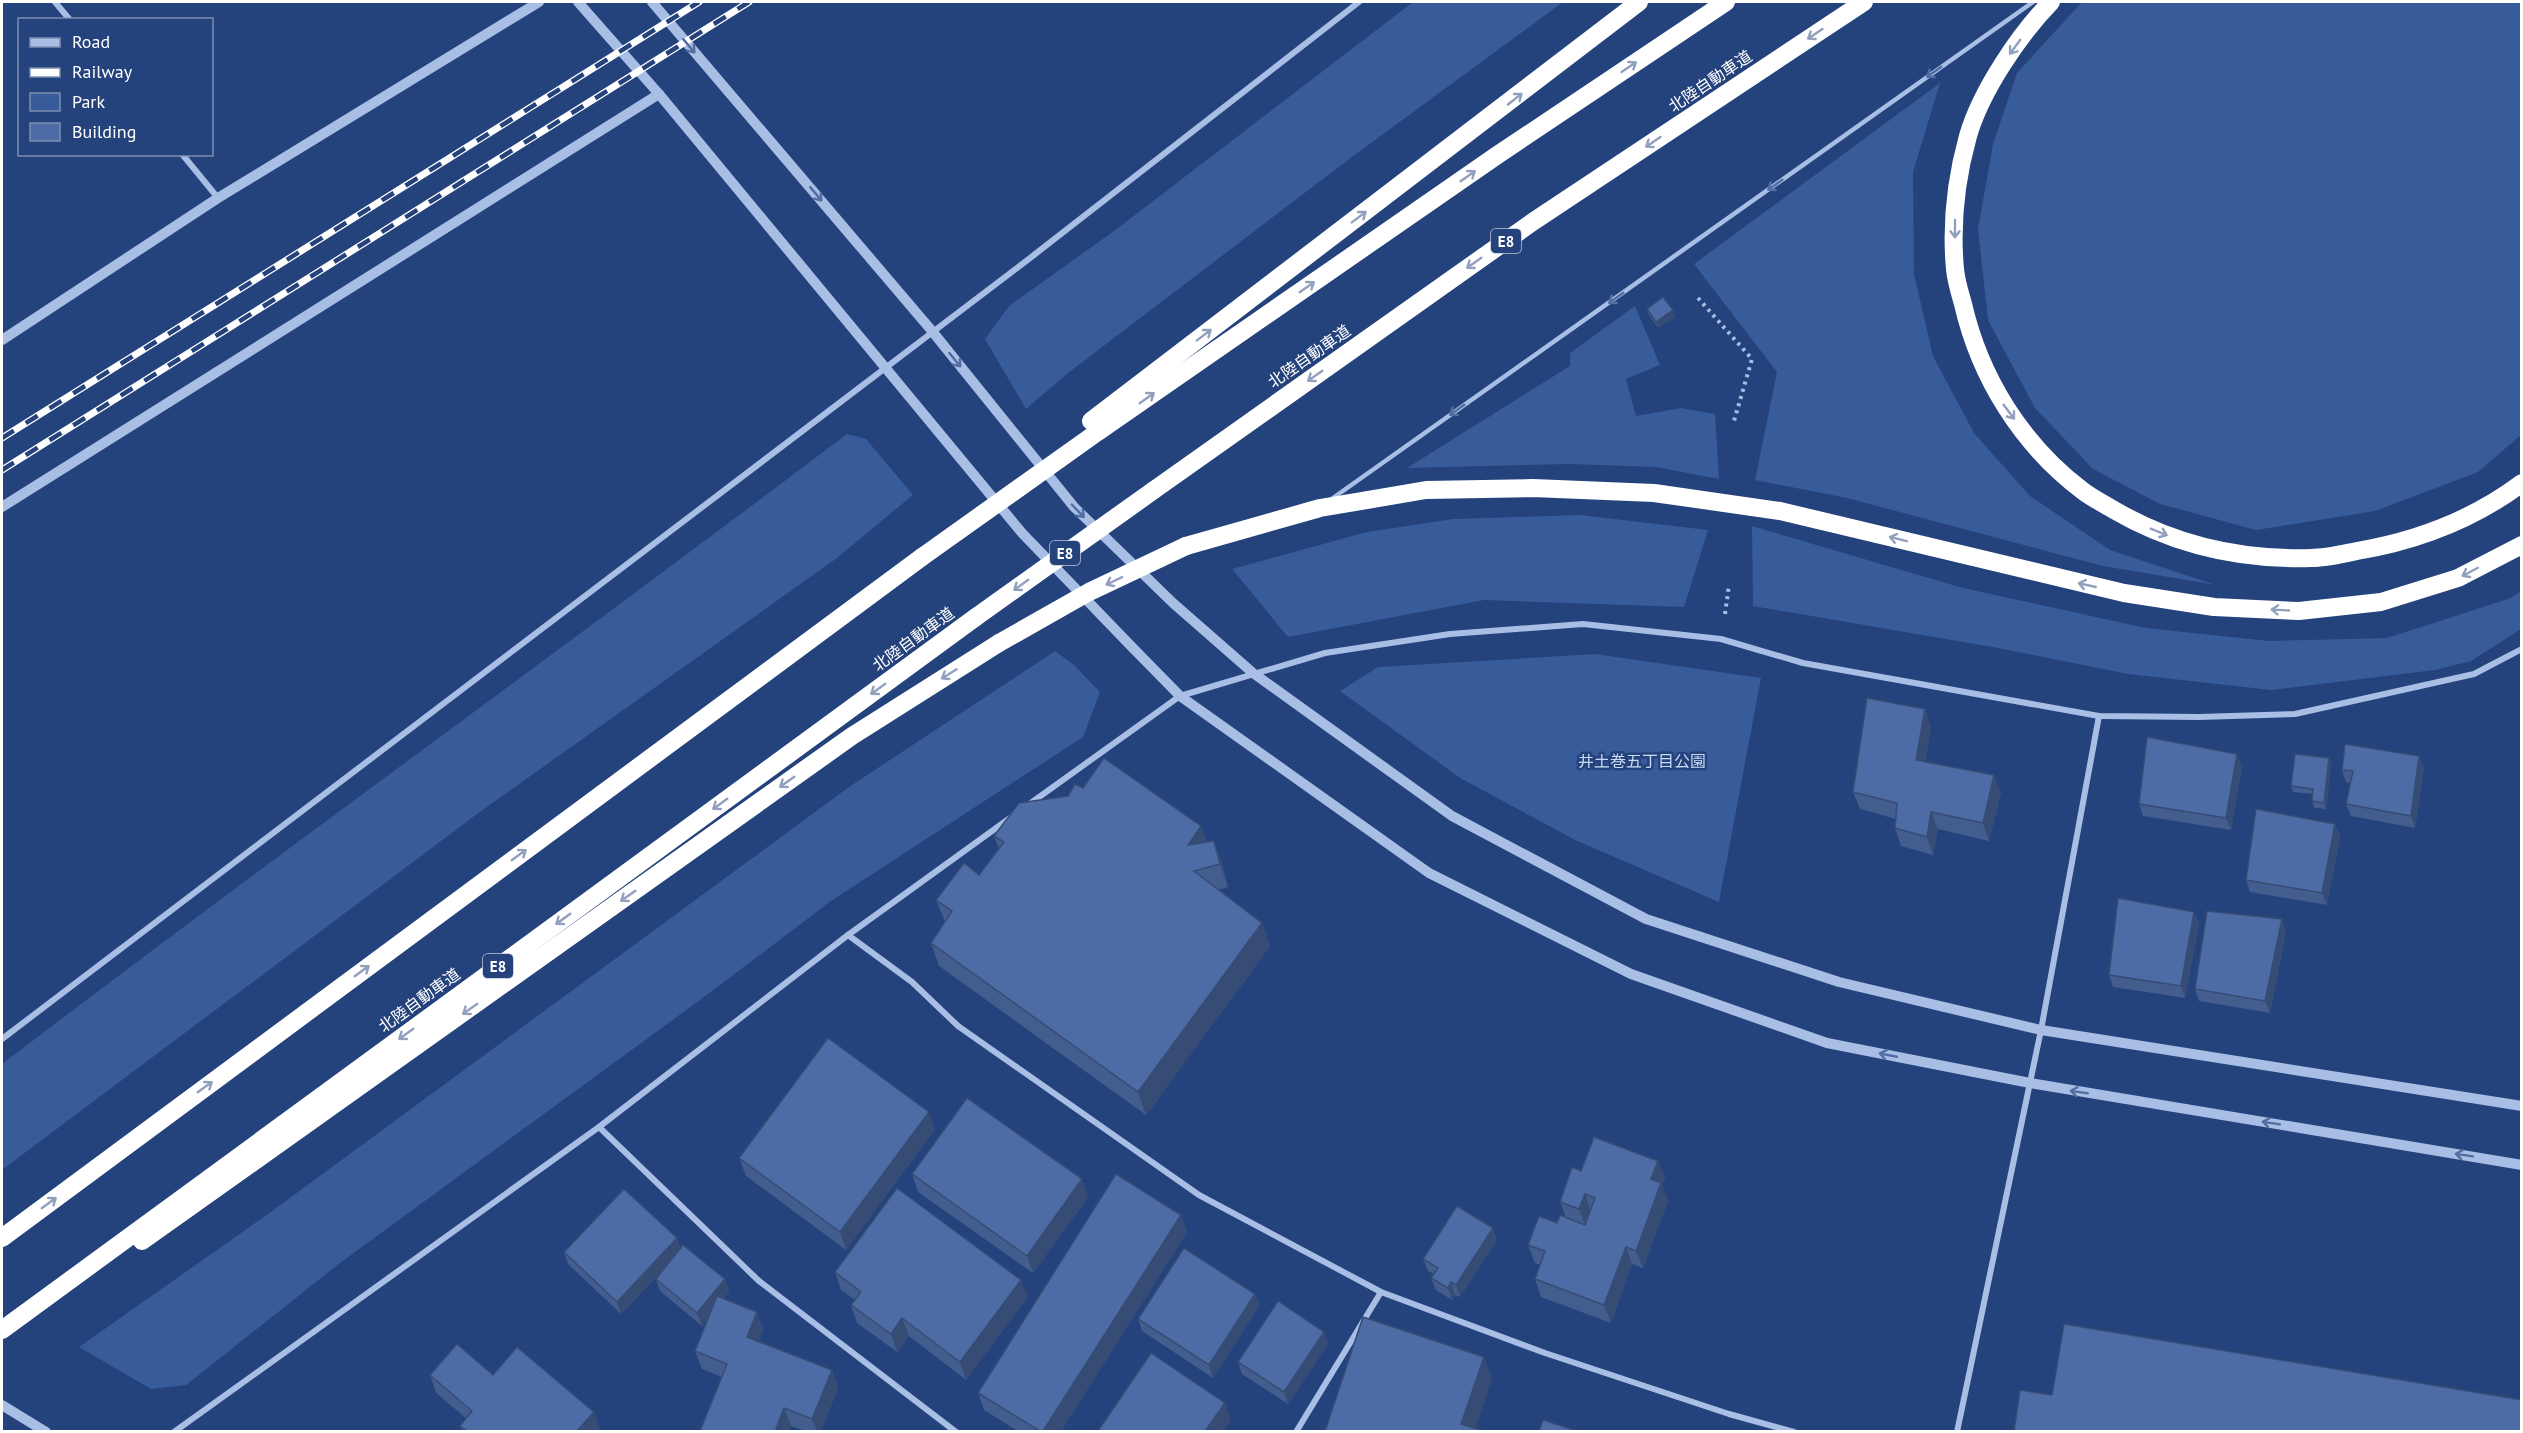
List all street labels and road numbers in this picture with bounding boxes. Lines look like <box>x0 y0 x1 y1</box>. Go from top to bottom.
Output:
street label: 北陸自動車道 <box>1665 46 1755 116</box>
road number: E8 <box>1491 229 1521 253</box>
street label: 北陸自動車道 <box>1264 320 1354 392</box>
road number: E8 <box>1050 541 1080 565</box>
street label: 北陸自動車道 <box>868 603 958 675</box>
road number: E8 <box>483 954 513 978</box>
street label: 北陸自動車道 <box>374 964 464 1036</box>

